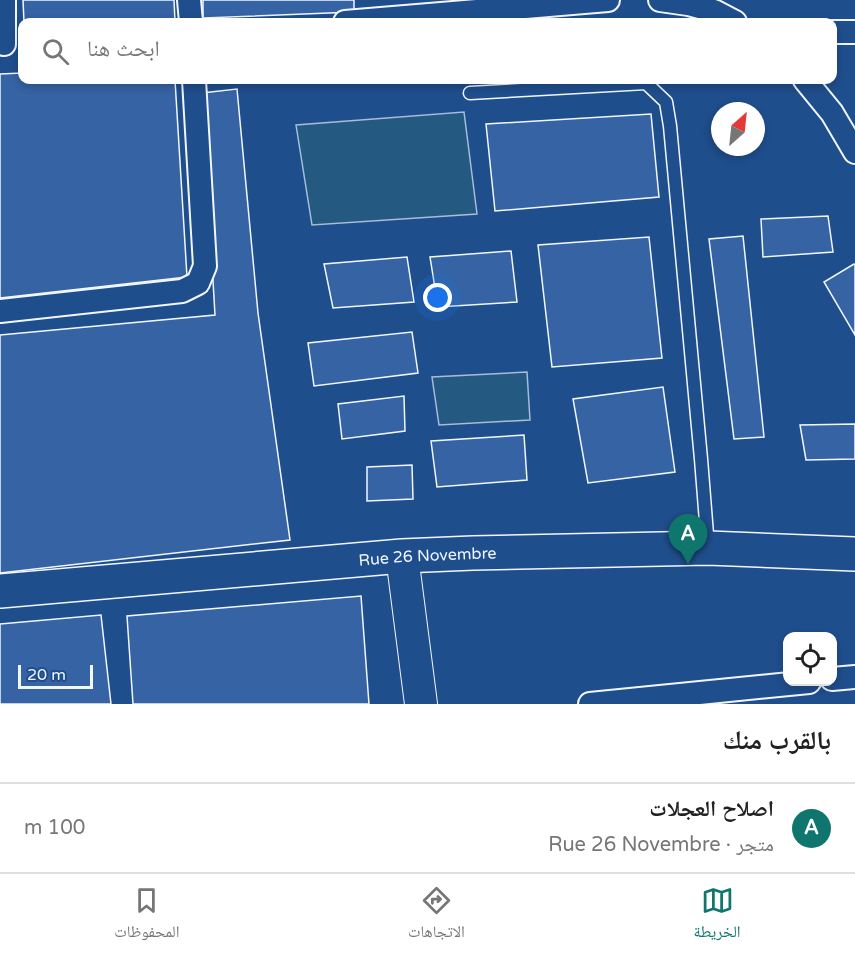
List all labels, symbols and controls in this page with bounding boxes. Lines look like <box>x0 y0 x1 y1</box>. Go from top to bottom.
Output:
search box <box>18 18 837 84</box>
icon: search <box>39 35 72 68</box>
text: ابحث هنا <box>87 36 160 62</box>
north arrow <box>711 102 765 156</box>
your location <box>423 283 452 312</box>
pin: A <box>668 514 708 564</box>
street label: Rue 26 Novembre <box>358 544 497 571</box>
map controls <box>783 632 837 686</box>
button: locate <box>783 632 837 686</box>
scale bar <box>18 662 93 690</box>
text: 20 m <box>27 665 66 685</box>
text: بالقرب منك <box>723 725 831 756</box>
text: اصلاح العجلات <box>649 796 774 822</box>
text: 100 m <box>24 816 85 840</box>
text: A <box>804 816 819 840</box>
text: متجر · Rue 26 Novembre <box>548 833 774 857</box>
tab: المحفوظات <box>114 884 179 947</box>
tab: الاتجاهات <box>408 884 465 947</box>
tab: الخريطة <box>694 884 741 947</box>

